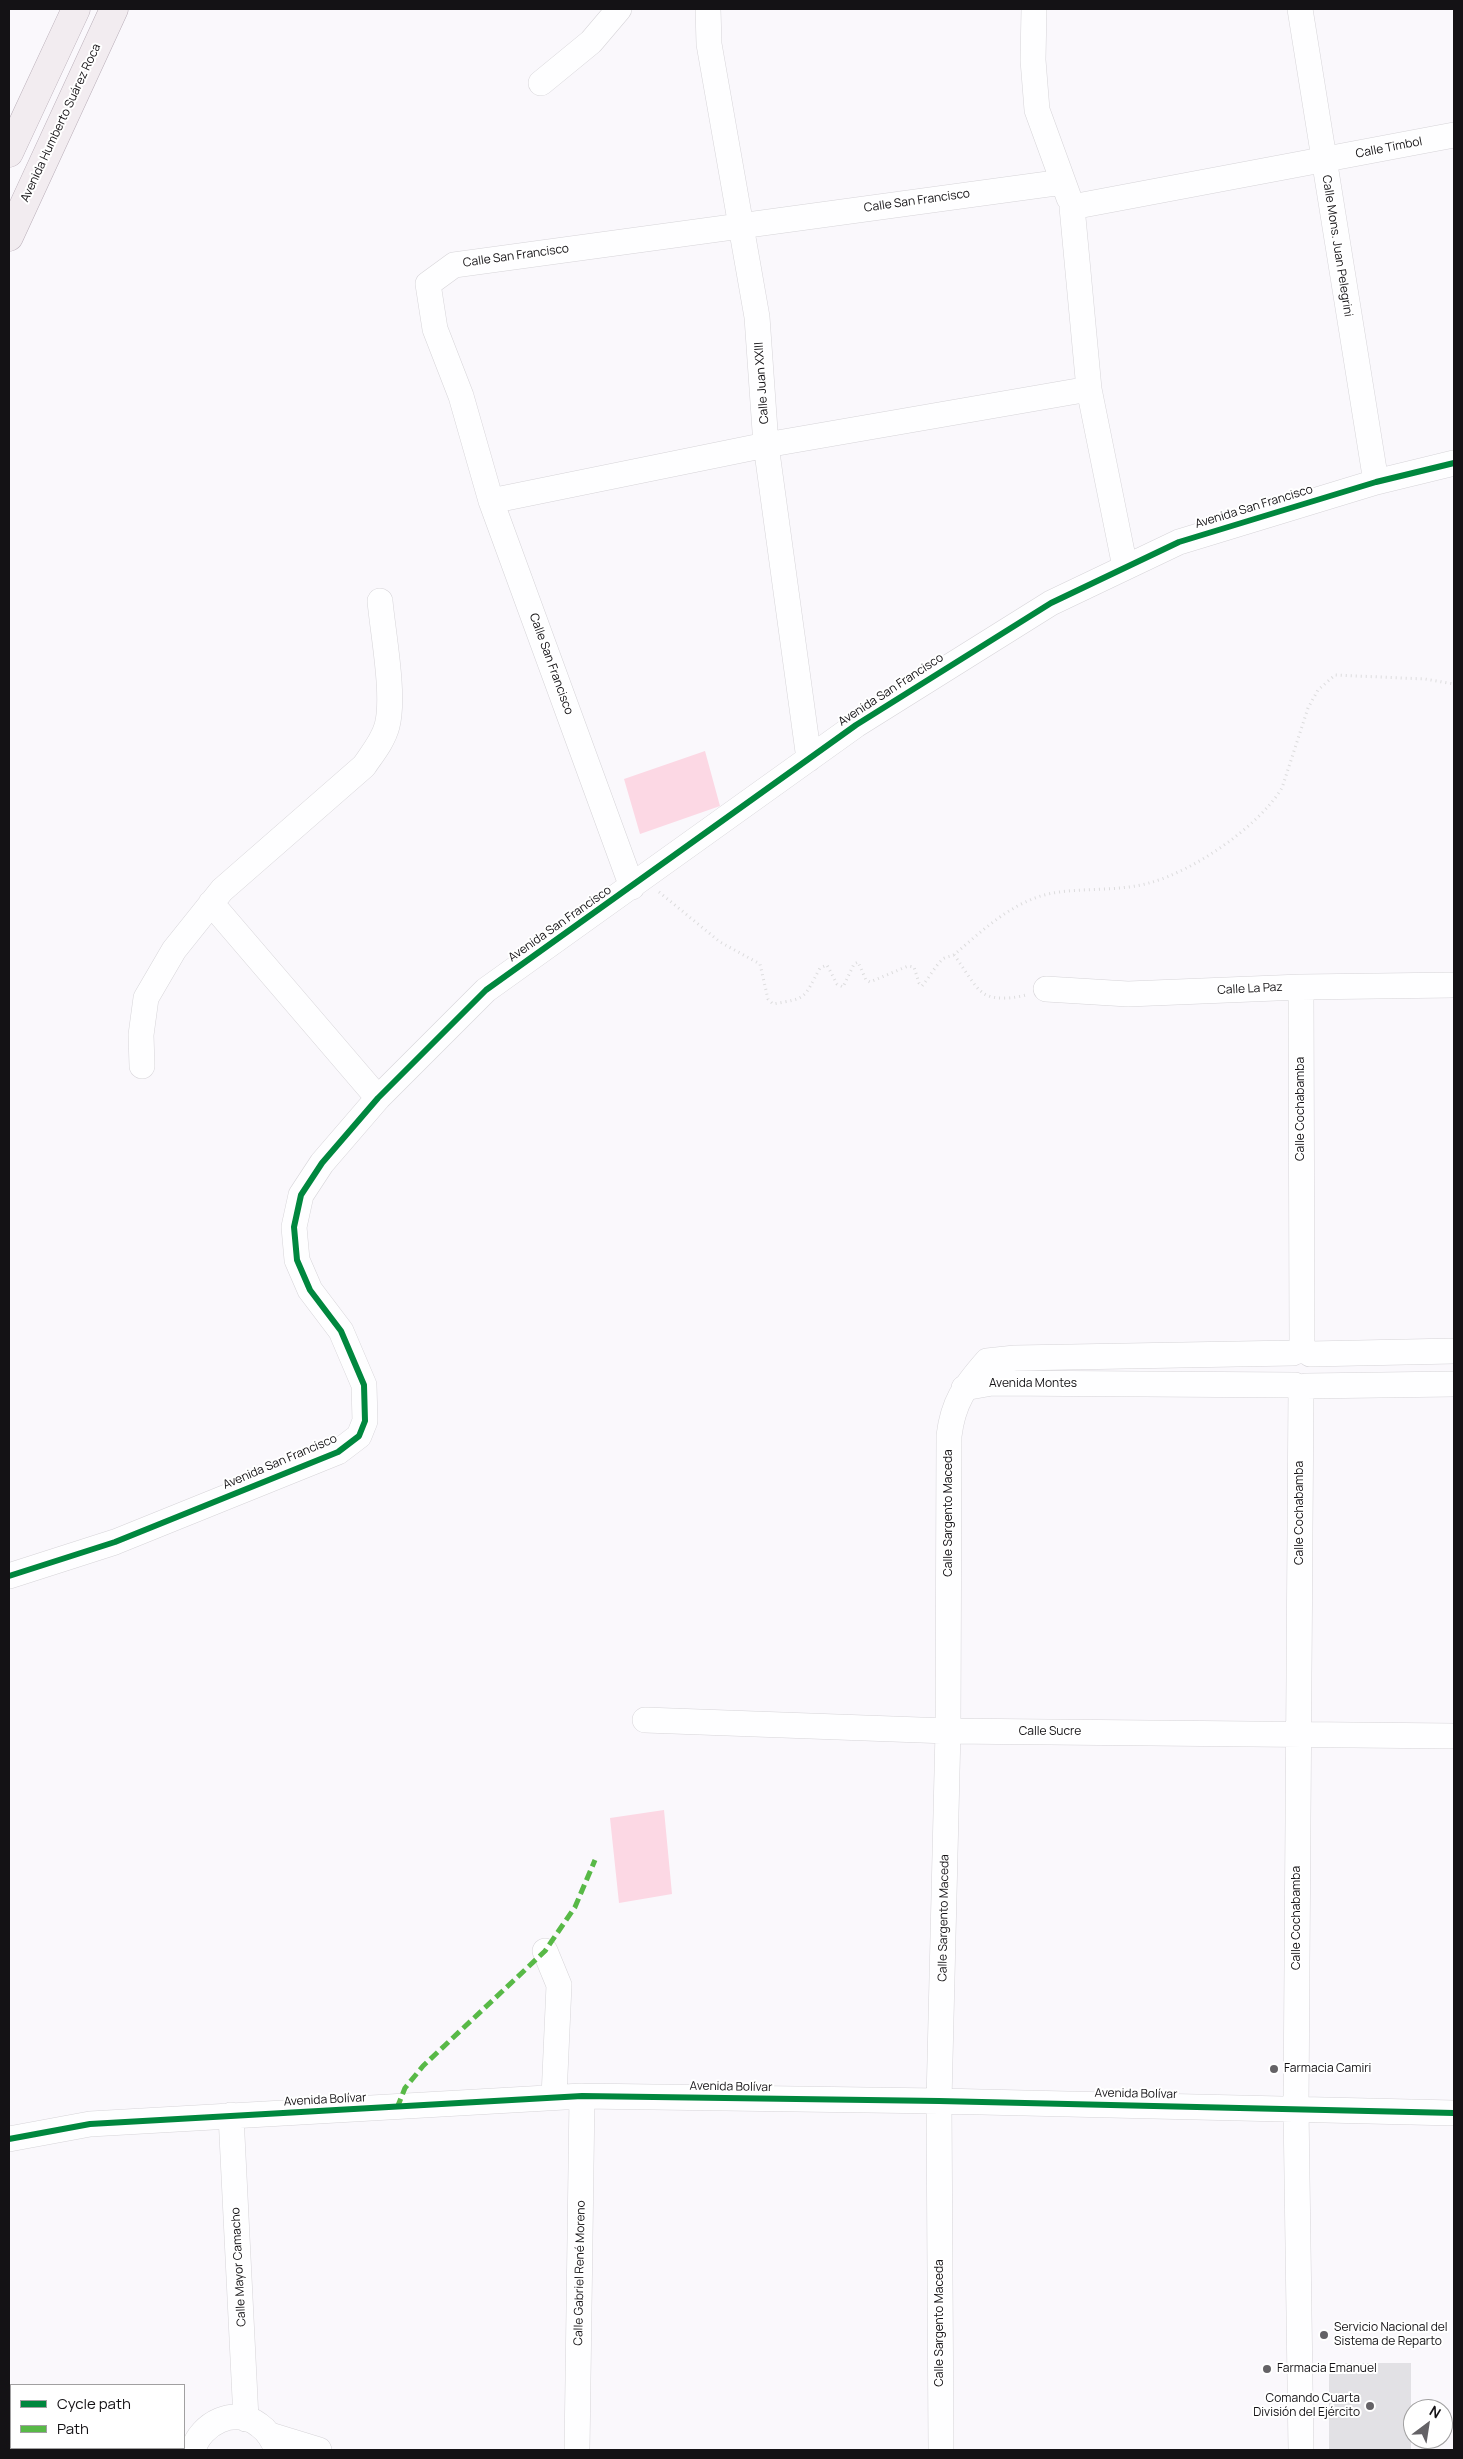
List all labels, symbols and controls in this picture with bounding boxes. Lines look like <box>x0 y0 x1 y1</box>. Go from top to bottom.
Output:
street label: Avenida Humberto Suárez Roca <box>18 42 104 204</box>
street label: Calle Timbol <box>1355 135 1423 161</box>
street label: Calle Mons. Juan Pelegrini <box>1319 174 1355 318</box>
street label: Calle San Francisco <box>863 186 971 216</box>
street label: Calle San Francisco <box>462 241 570 271</box>
street label: Calle Juan XXIII <box>752 342 772 424</box>
street label: Avenida San Francisco <box>1193 482 1315 532</box>
street label: Calle San Francisco <box>526 611 576 717</box>
street label: Avenida San Francisco <box>836 651 946 729</box>
street label: Avenida San Francisco <box>506 883 614 965</box>
street label: Calle La Paz <box>1217 980 1283 998</box>
street label: Calle Cochabamba <box>1294 1057 1308 1161</box>
street label: Avenida Montes <box>989 1377 1077 1391</box>
street label: Avenida San Francisco <box>221 1431 339 1493</box>
street label: Calle Sargento Maceda <box>942 1449 956 1577</box>
street label: Calle Cochabamba <box>1293 1461 1307 1565</box>
street label: Calle Sucre <box>1019 1725 1081 1739</box>
street label: Calle Sargento Maceda <box>936 1854 952 1982</box>
street label: Calle Cochabamba <box>1290 1866 1304 1970</box>
place label: Farmacia Camiri <box>1284 2062 1371 2076</box>
marker: Farmacia Camiri <box>1268 2063 1280 2075</box>
street label: Avenida Bolívar <box>690 2079 772 2095</box>
street label: Avenida Bolívar <box>1095 2086 1177 2102</box>
street label: Avenida Bolívar <box>283 2091 367 2109</box>
street label: Calle Gabriel René Moreno <box>572 2200 588 2346</box>
street label: Calle Mayor Camacho <box>229 2207 249 2327</box>
street label: Calle Sargento Maceda <box>933 2259 947 2387</box>
place label: Servicio Nacional del Sistema de Reparto <box>1334 2321 1448 2349</box>
marker: Servicio Nacional del Sistema de Reparto <box>1318 2329 1330 2341</box>
place label: Farmacia Emanuel <box>1277 2362 1377 2376</box>
marker: Farmacia Emanuel <box>1261 2363 1273 2375</box>
legend <box>10 2384 185 2449</box>
place label: Comando Cuarta División del Ejército <box>1253 2392 1360 2420</box>
text: Cycle path <box>57 2393 131 2414</box>
north arrow <box>1403 2399 1453 2449</box>
marker: Comando Cuarta División del Ejército <box>1364 2400 1376 2412</box>
text: N <box>1426 2401 1445 2422</box>
text: Path <box>57 2418 89 2439</box>

